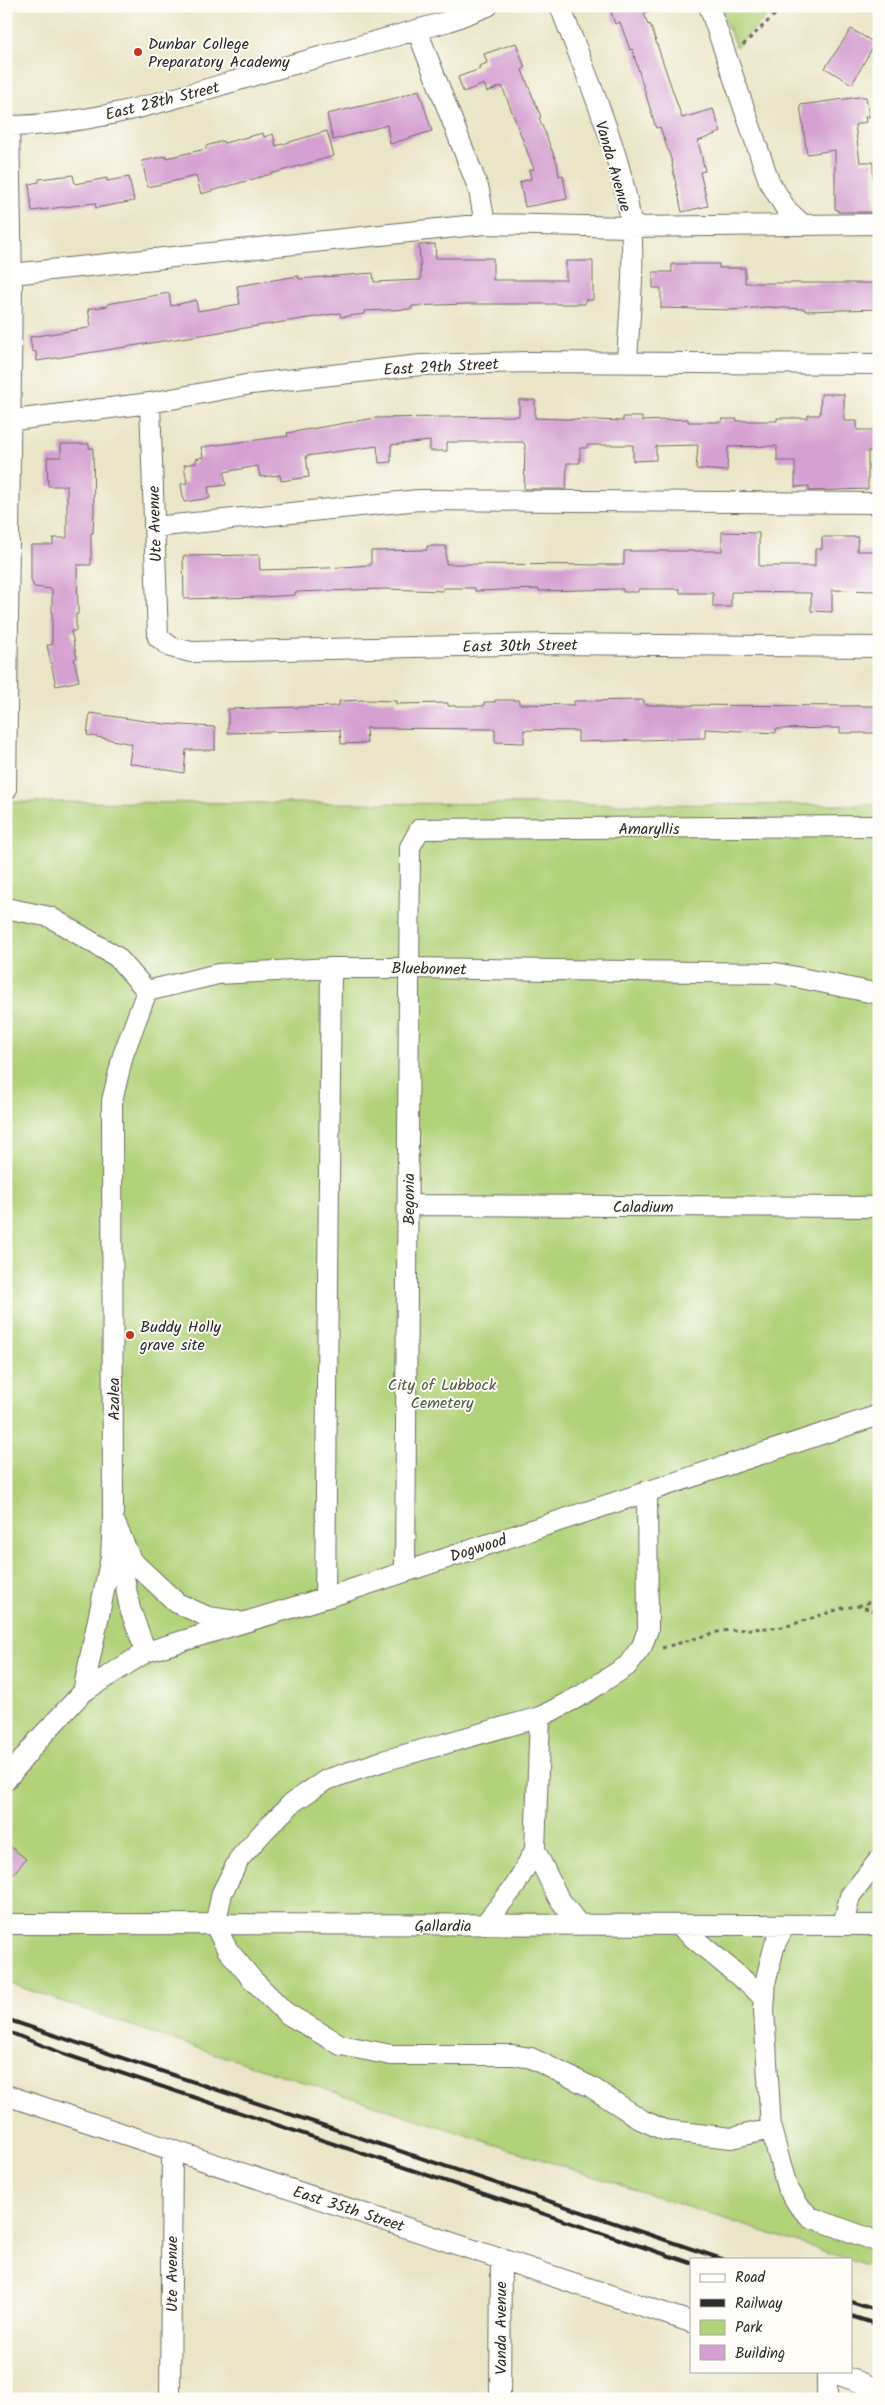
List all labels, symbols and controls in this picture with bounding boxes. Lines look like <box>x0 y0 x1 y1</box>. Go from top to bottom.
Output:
place label: Dunbar College Preparatory Academy <box>148 32 290 75</box>
marker: Dunbar College Preparatory Academy <box>132 46 144 58</box>
street label: East 28th Street <box>103 75 223 128</box>
street label: Vanda Avenue <box>588 118 637 215</box>
street label: East 29th Street <box>383 352 500 383</box>
street label: Ute Avenue <box>142 485 169 563</box>
street label: East 30th Street <box>462 633 579 660</box>
street label: Amaryllis <box>618 817 680 842</box>
street label: Bluebonnet <box>391 956 468 983</box>
street label: Begonia <box>397 1173 422 1225</box>
street label: Caladium <box>613 1195 674 1220</box>
place label: Buddy Holly grave site <box>139 1315 222 1358</box>
marker: Buddy Holly grave site <box>124 1329 136 1341</box>
park label: City of Lubbock Cemetery <box>388 1373 497 1416</box>
street label: Azalea <box>102 1378 127 1420</box>
street label: Dogwood <box>447 1527 511 1569</box>
street label: Gallardia <box>414 1914 472 1939</box>
street label: East 35th Street <box>290 2180 408 2239</box>
street label: Ute Avenue <box>160 2236 185 2312</box>
legend <box>690 2258 852 2372</box>
text: Road <box>735 2266 766 2290</box>
street label: Vanda Avenue <box>489 2281 514 2375</box>
text: Railway <box>735 2292 783 2316</box>
text: Park <box>735 2316 763 2340</box>
text: Building <box>735 2342 785 2366</box>

